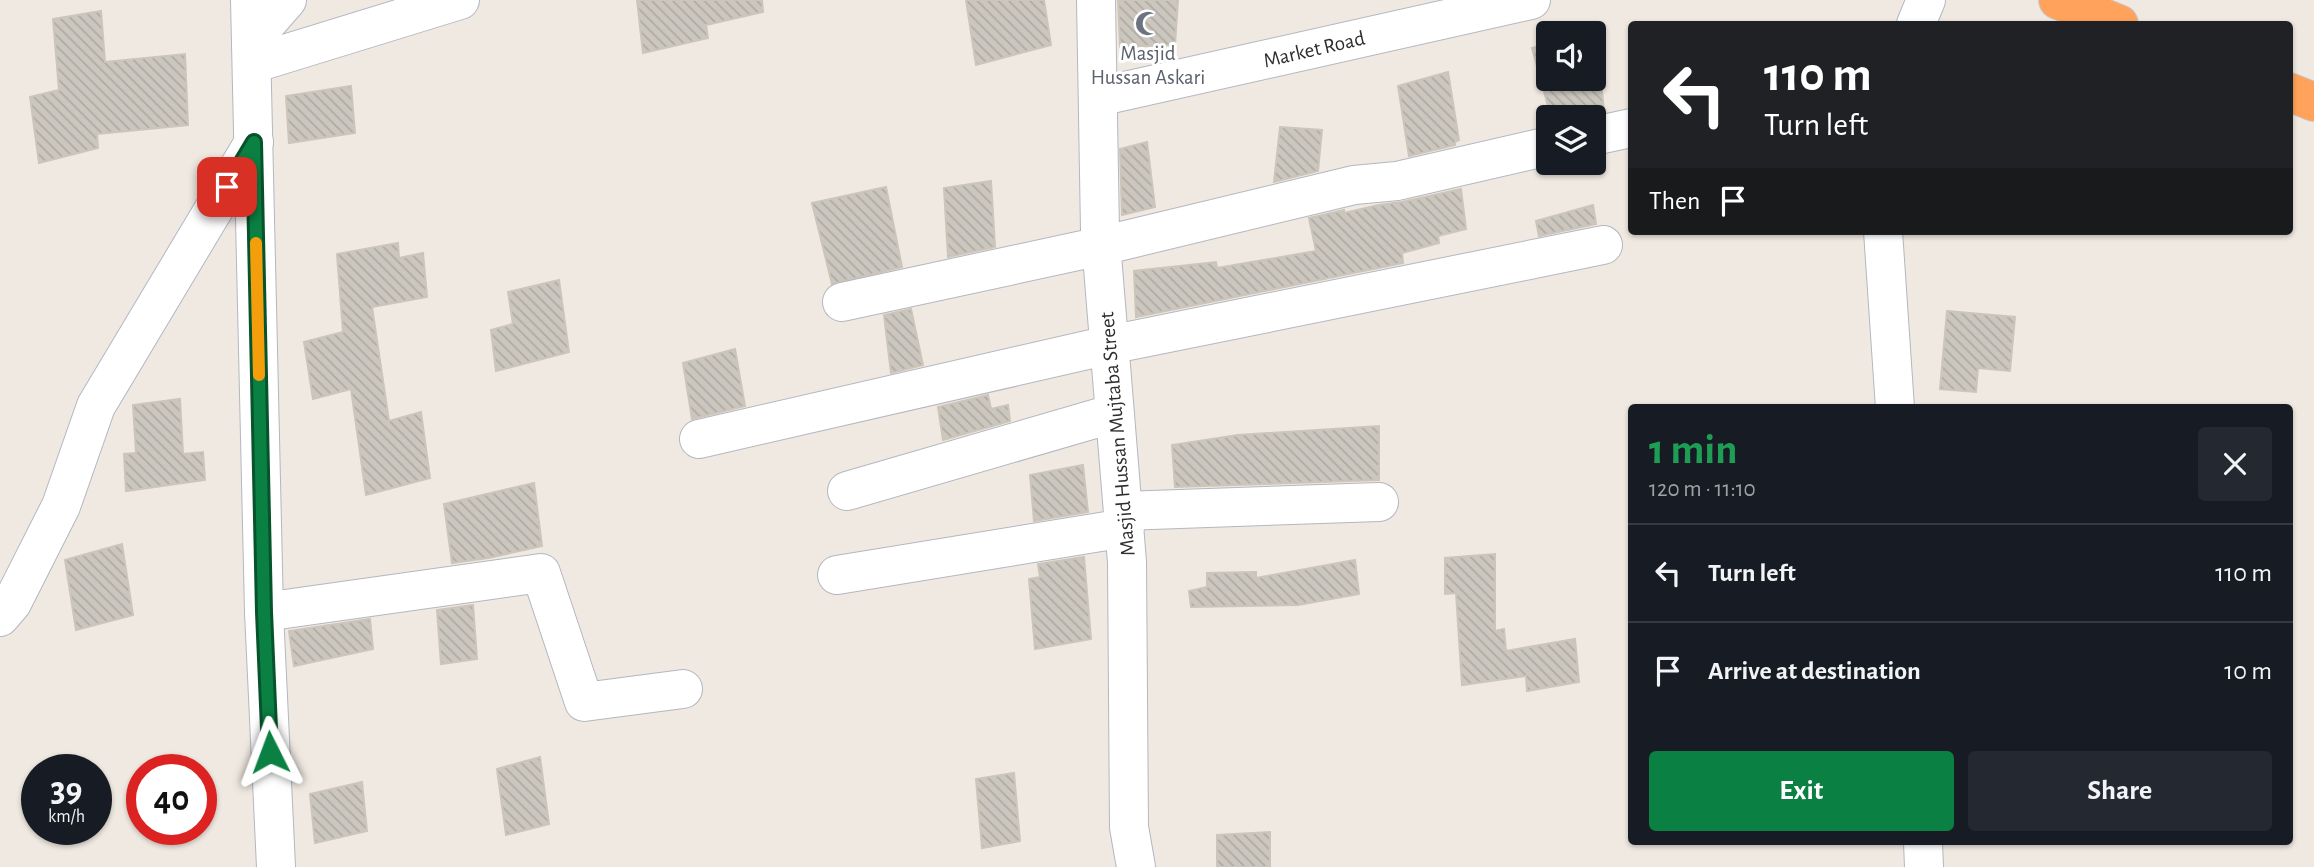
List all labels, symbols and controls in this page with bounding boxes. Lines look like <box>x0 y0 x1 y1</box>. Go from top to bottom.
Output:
mosque icon: Masjid Hussan Askari <box>1134 10 1162 38</box>
map controls <box>1536 21 1606 175</box>
button: sound <box>1536 21 1606 91</box>
street label: Market Road <box>1261 28 1367 71</box>
place label: Masjid Hussan Askari <box>1091 43 1205 88</box>
icon: left <box>1649 49 1740 140</box>
text: 110 m <box>1764 51 1872 100</box>
button: layers <box>1536 105 1606 175</box>
text: Turn left <box>1764 109 1868 141</box>
pin <box>197 157 257 217</box>
icon: arrive <box>208 168 246 206</box>
icon: arrive <box>1714 182 1752 220</box>
text: Then <box>1649 188 1700 214</box>
street label: Masjid Hussan Mujtaba Street <box>1096 311 1139 557</box>
button: close <box>2198 427 2272 501</box>
text: 1 min <box>1649 429 1738 471</box>
text: 120 m · 11:10 <box>1649 478 1756 501</box>
icon: left <box>1649 554 1687 592</box>
text: Turn left <box>1708 560 1796 586</box>
text: 110 m <box>2215 560 2272 586</box>
icon: arrive <box>1649 652 1687 690</box>
text: Arrive at destination <box>1708 658 1921 684</box>
text: 10 m <box>2224 658 2272 684</box>
position arrow <box>233 715 307 789</box>
button: Exit <box>1649 751 1954 831</box>
button: Share <box>1968 751 2272 831</box>
speed limit sign: 40 <box>126 754 217 845</box>
text: 39 <box>50 773 82 808</box>
text: km/h <box>48 808 85 826</box>

